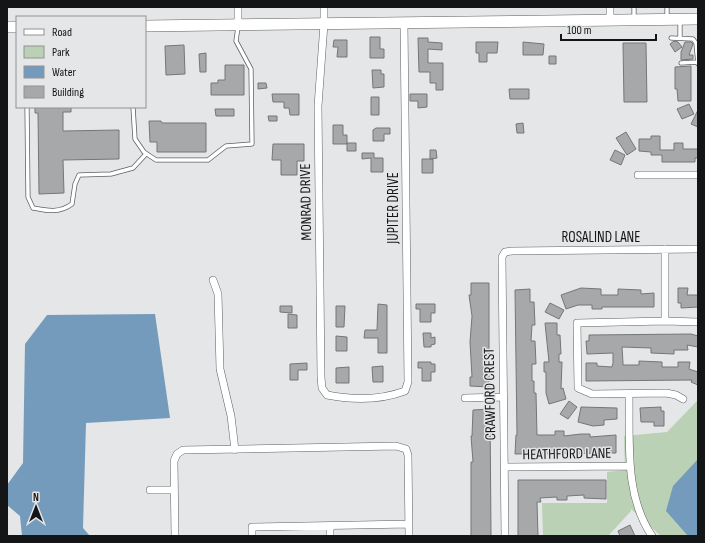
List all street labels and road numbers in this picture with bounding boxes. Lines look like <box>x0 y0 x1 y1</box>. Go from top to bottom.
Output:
street label: MONRAD DRIVE <box>296 163 316 241</box>
street label: JUPITER DRIVE <box>384 172 403 245</box>
street label: ROSALIND LANE <box>562 228 640 247</box>
street label: CRAWFORD CREST <box>480 348 500 440</box>
street label: HEATHFORD LANE <box>522 444 612 464</box>

